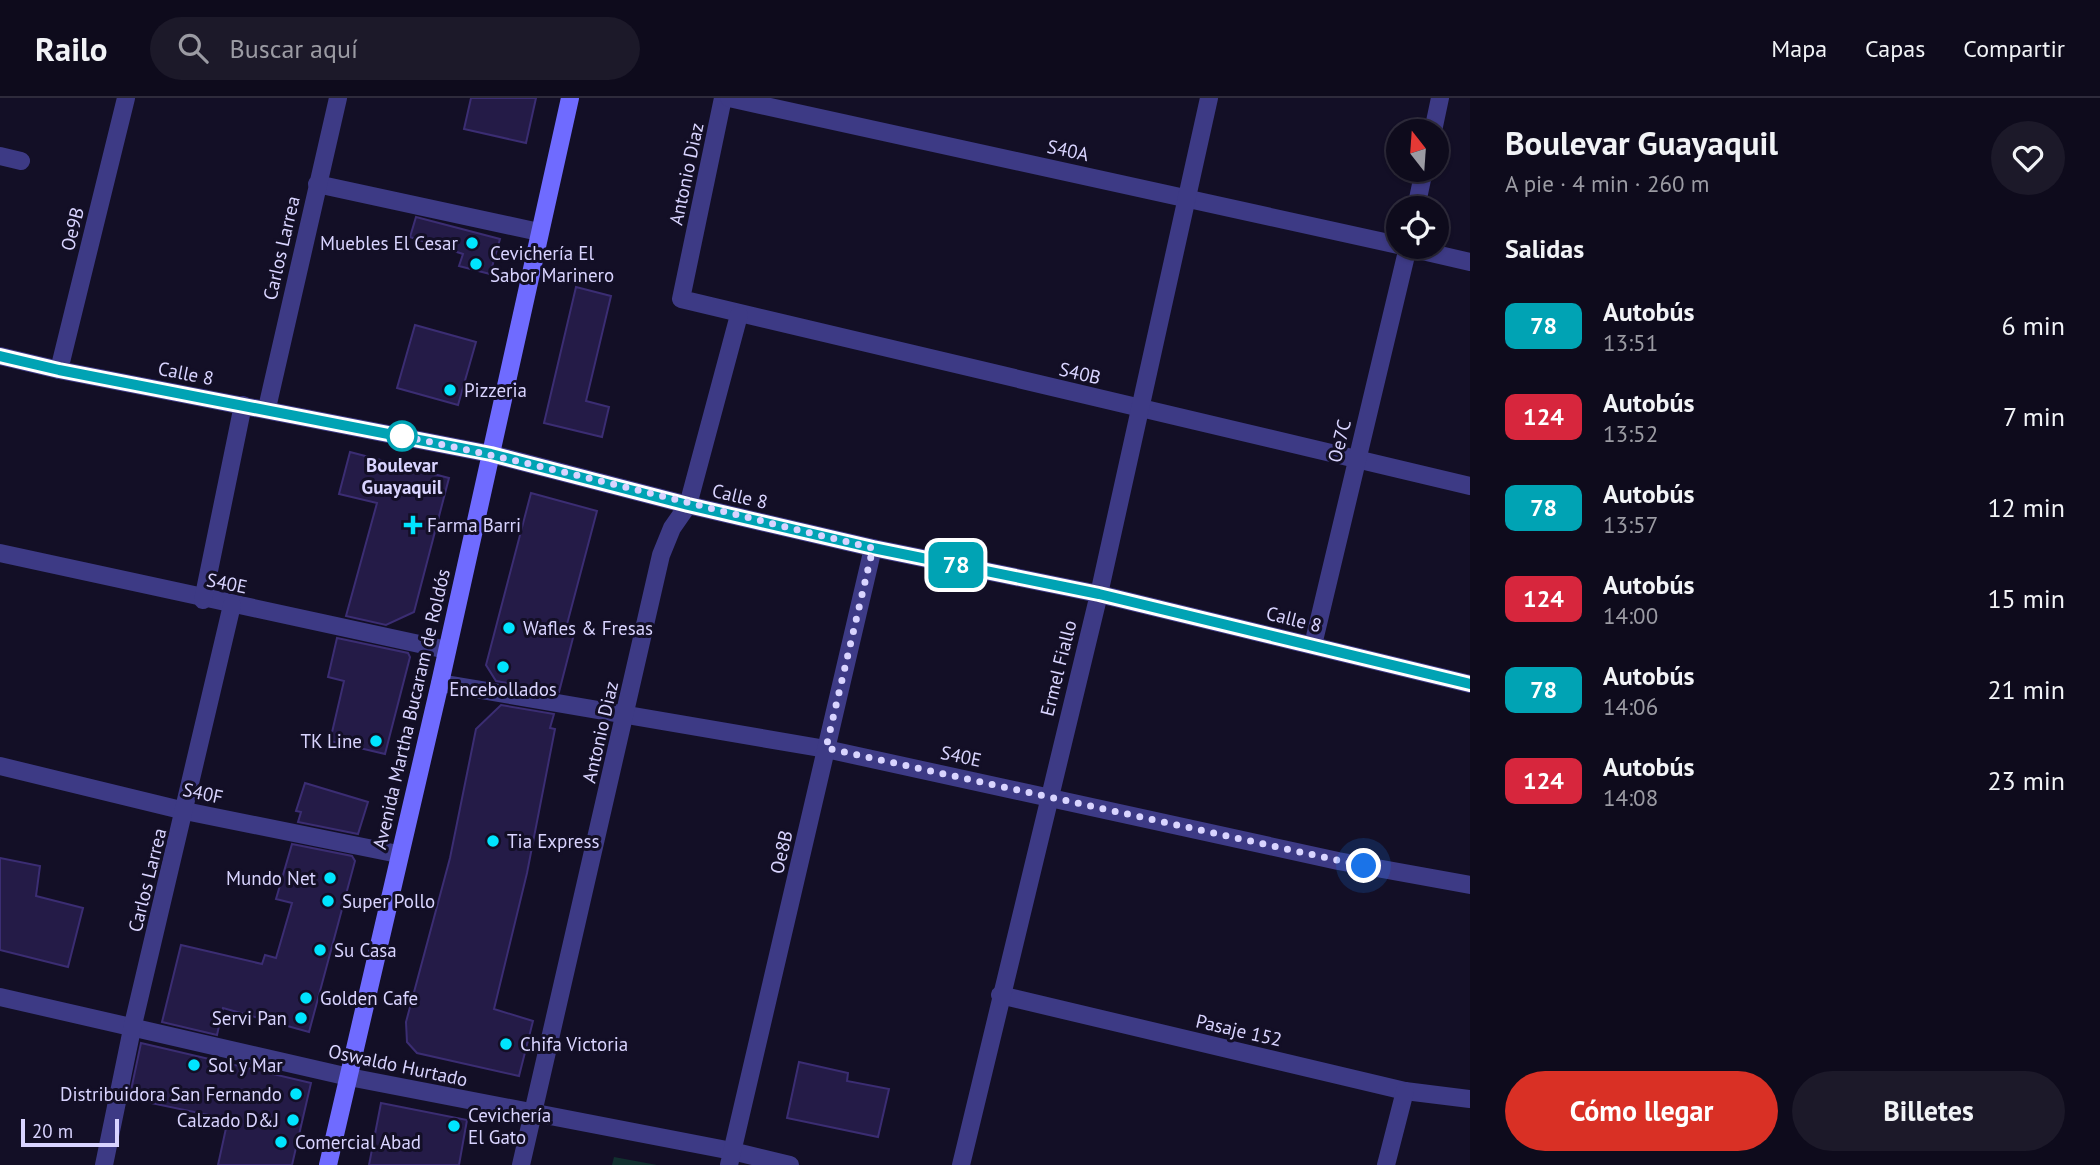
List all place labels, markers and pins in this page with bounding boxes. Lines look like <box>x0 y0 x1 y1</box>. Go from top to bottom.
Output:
place label: Muebles El Cesar <box>320 231 459 255</box>
marker: Muebles El Cesar <box>464 235 480 251</box>
place label: Cevichería El Sabor Marinero <box>490 241 614 287</box>
marker: Cevichería El Sabor Marinero <box>468 256 484 272</box>
place label: Pizzeria <box>464 378 527 402</box>
marker: Pizzeria <box>442 382 458 398</box>
marker: Boulevar Guayaquil <box>387 421 417 451</box>
place label: Boulevar Guayaquil <box>362 453 443 499</box>
place label: Farma Barri <box>427 513 521 537</box>
marker: Farma Barri <box>405 517 421 533</box>
place label: Wafles & Fresas <box>523 616 653 640</box>
marker: Wafles & Fresas <box>501 620 517 636</box>
marker: Encebollados <box>495 659 511 675</box>
place label: Encebollados <box>449 677 557 701</box>
place label: TK Line <box>300 729 362 753</box>
marker: TK Line <box>368 733 384 749</box>
place label: Tia Express <box>507 829 600 853</box>
marker: Tia Express <box>485 833 501 849</box>
place label: Mundo Net <box>226 866 317 890</box>
marker: Mundo Net <box>322 870 338 886</box>
place label: Super Pollo <box>342 889 435 913</box>
marker: Super Pollo <box>320 893 336 909</box>
place label: Su Casa <box>334 938 397 962</box>
marker: Su Casa <box>312 942 328 958</box>
place label: Golden Cafe <box>320 986 418 1010</box>
marker: Golden Cafe <box>298 990 314 1006</box>
place label: Servi Pan <box>212 1006 287 1030</box>
marker: Servi Pan <box>293 1010 309 1026</box>
place label: Chifa Victoria <box>520 1032 628 1056</box>
marker: Chifa Victoria <box>498 1036 514 1052</box>
place label: Sol y Mar <box>208 1053 283 1077</box>
marker: Sol y Mar <box>186 1057 202 1073</box>
place label: Distribuidora San Fernando <box>60 1082 282 1106</box>
marker: Distribuidora San Fernando <box>288 1086 304 1102</box>
place label: Cevichería El Gato <box>468 1103 551 1149</box>
place label: Calzado D&J <box>177 1108 279 1132</box>
marker: Calzado D&J <box>285 1112 301 1128</box>
marker: Cevichería El Gato <box>446 1118 462 1134</box>
place label: Comercial Abad <box>295 1130 421 1154</box>
marker: Comercial Abad <box>273 1134 289 1150</box>

